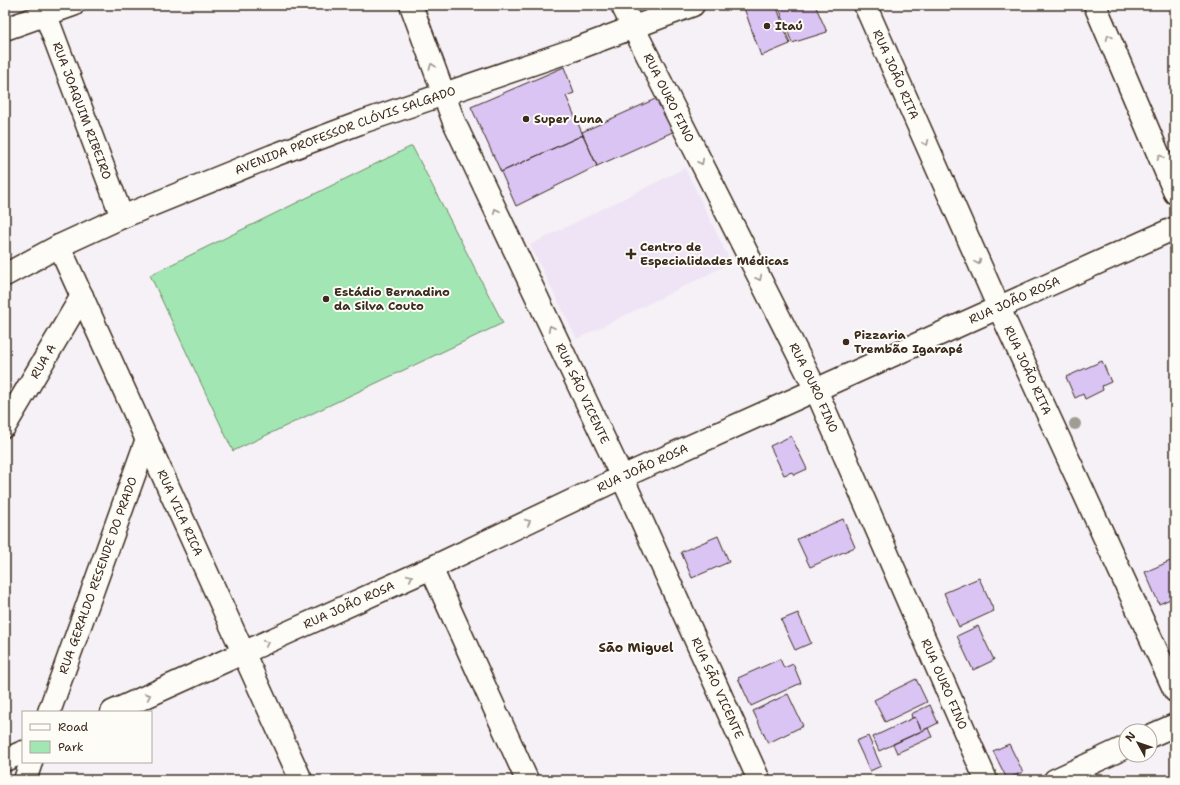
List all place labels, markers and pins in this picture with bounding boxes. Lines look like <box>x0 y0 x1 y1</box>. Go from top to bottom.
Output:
place label: Itaú <box>775 18 803 34</box>
marker: Itaú <box>762 21 772 31</box>
place label: Super Luna <box>534 111 604 127</box>
marker: Super Luna <box>521 114 531 124</box>
place label: Centro de Especialidades Médicas <box>640 239 789 269</box>
marker: Centro de Especialidades Médicas <box>625 248 637 260</box>
place label: Estádio Bernadino da Silva Couto <box>334 284 450 314</box>
marker: Estádio Bernadino da Silva Couto <box>321 294 331 304</box>
place label: Pizzaria Trembão Igarapé <box>854 327 963 357</box>
marker: Pizzaria Trembão Igarapé <box>841 337 851 347</box>

